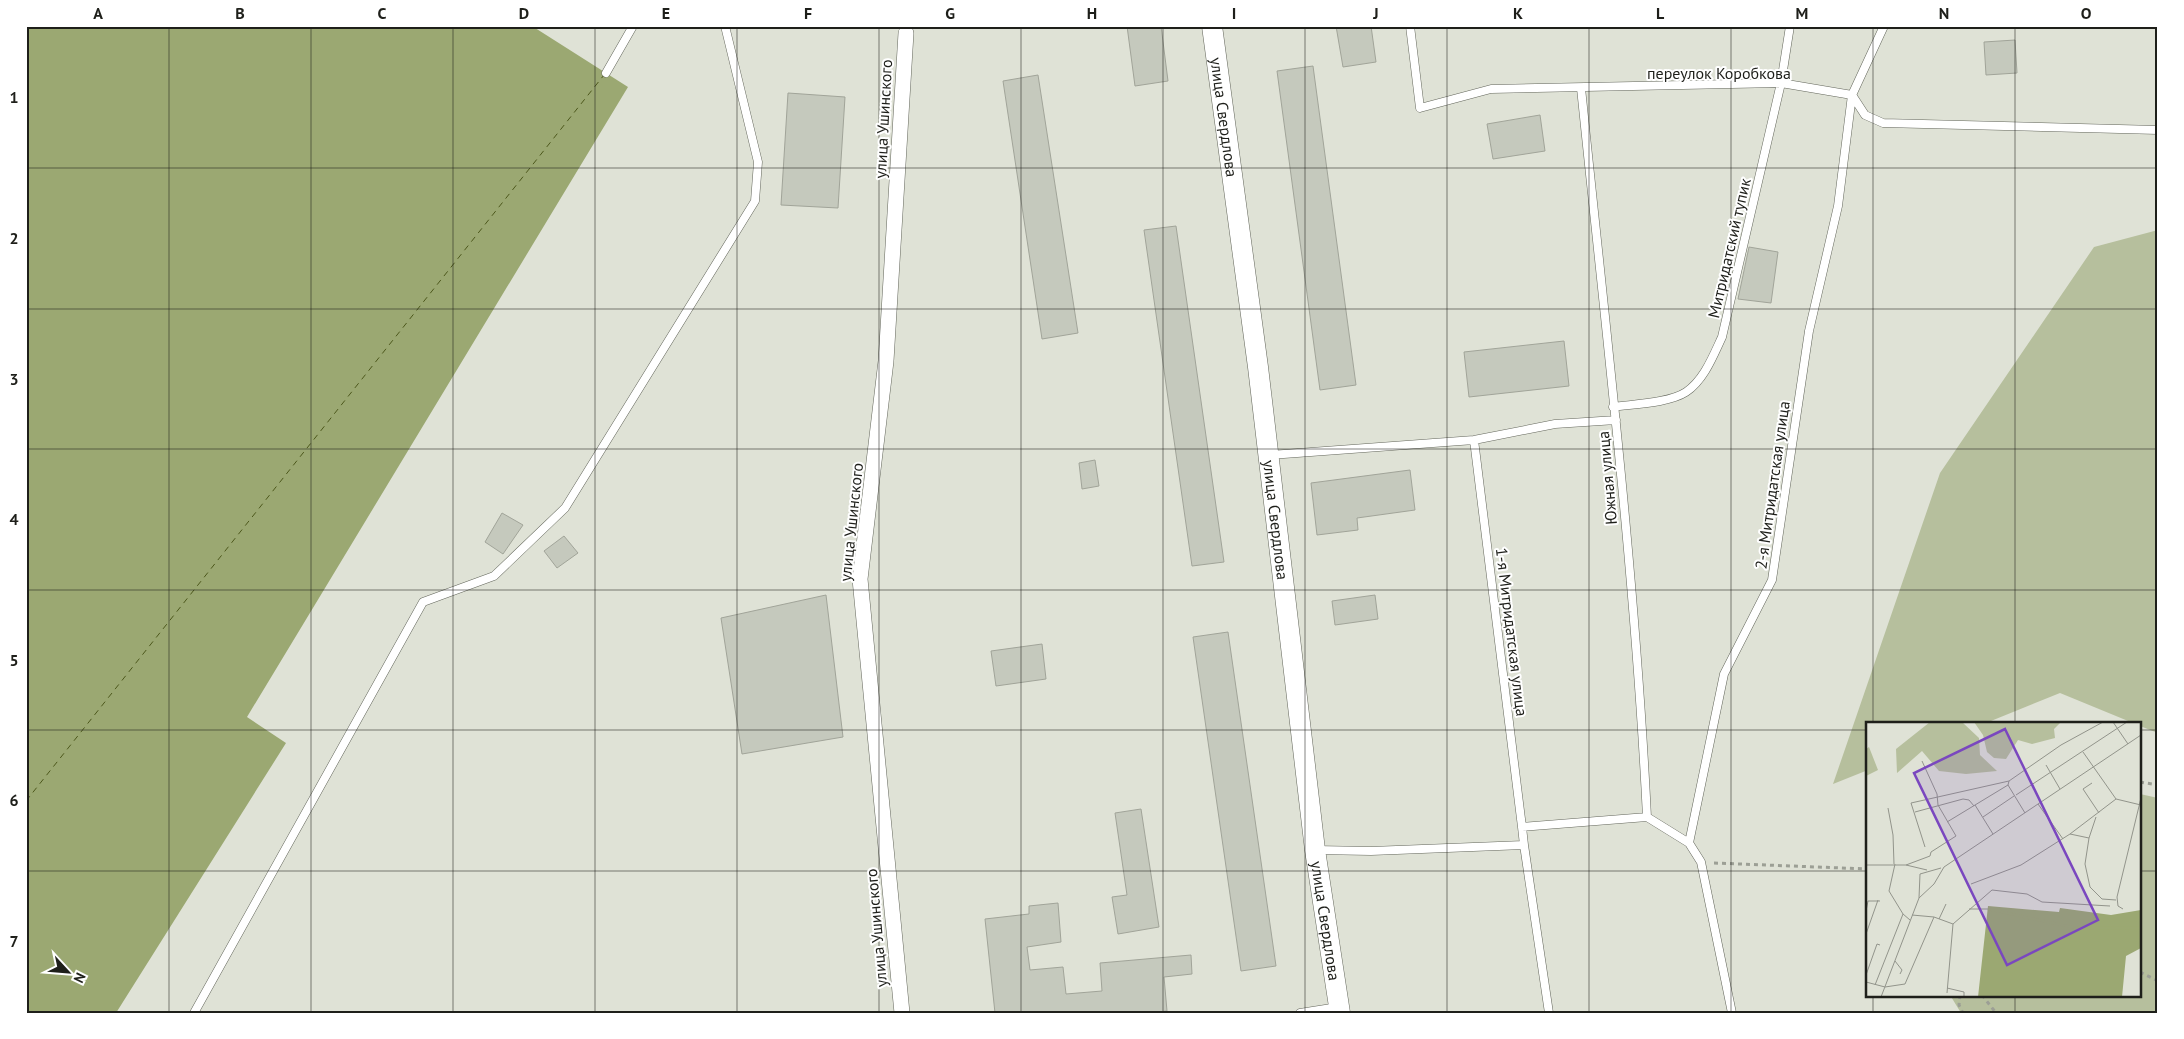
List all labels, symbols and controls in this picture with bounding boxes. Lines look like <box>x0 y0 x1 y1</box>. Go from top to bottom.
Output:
text: A <box>93 3 103 23</box>
text: B <box>235 3 245 23</box>
text: C <box>378 3 387 23</box>
text: D <box>519 3 529 23</box>
text: E <box>662 3 670 23</box>
text: F <box>804 3 812 23</box>
text: G <box>945 3 955 23</box>
text: H <box>1087 3 1097 23</box>
text: I <box>1232 3 1236 23</box>
text: J <box>1372 3 1379 23</box>
text: K <box>1513 3 1523 23</box>
text: L <box>1656 3 1665 23</box>
text: M <box>1796 3 1808 23</box>
text: N <box>1939 3 1949 23</box>
text: O <box>2081 3 2092 23</box>
street label: улица Свердлова <box>1206 56 1242 178</box>
street label: улица Ушинского <box>870 59 896 179</box>
street label: переулок Коробкова <box>1647 63 1791 83</box>
text: 1 <box>9 87 19 107</box>
street label: Митридатский тупик <box>1703 176 1755 320</box>
text: 2 <box>9 228 19 248</box>
text: 3 <box>9 369 19 389</box>
street label: 2-я Митридатская улица <box>1750 400 1794 570</box>
street label: Южная улица <box>1593 430 1621 526</box>
street label: улица Свердлова <box>1259 459 1293 581</box>
street label: улица Ушинского <box>835 462 867 582</box>
text: 4 <box>9 509 19 529</box>
street label: 1-я Митридатская улица <box>1492 547 1532 717</box>
text: 5 <box>9 650 19 670</box>
inset map <box>1866 722 2142 996</box>
text: 6 <box>9 790 19 810</box>
street label: улица Свердлова <box>1307 860 1345 982</box>
street label: улица Ушинского <box>861 868 891 988</box>
text: 7 <box>9 931 19 951</box>
north arrow <box>42 946 92 996</box>
text: N <box>70 970 90 986</box>

